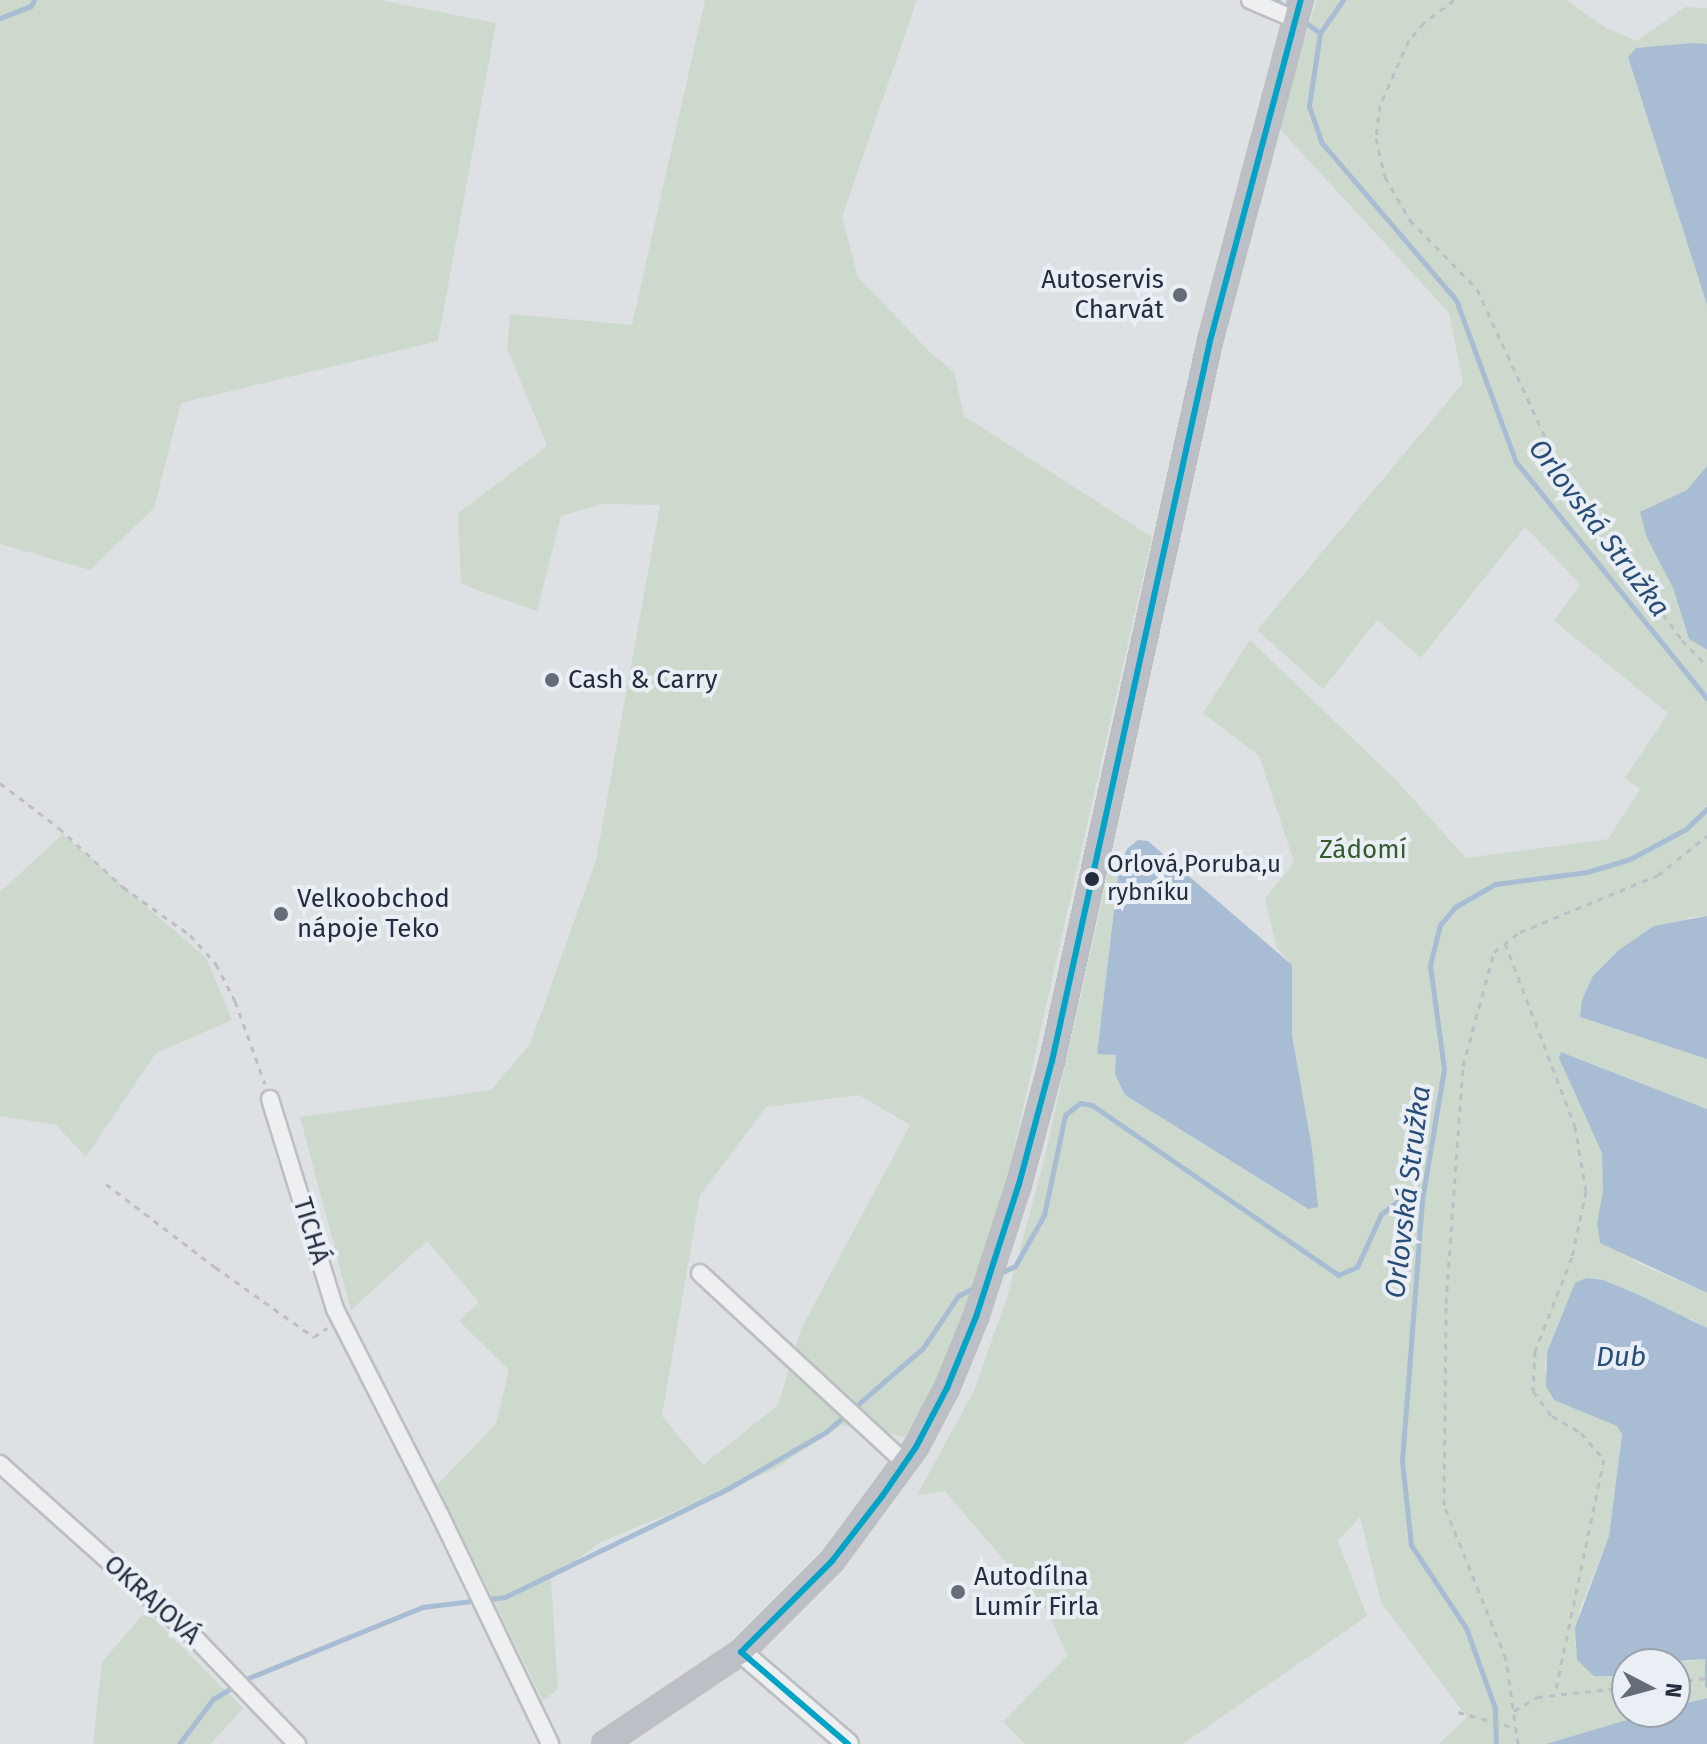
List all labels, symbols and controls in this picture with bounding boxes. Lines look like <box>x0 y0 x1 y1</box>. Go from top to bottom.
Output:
place label: Autoservis Charvát <box>1041 264 1164 326</box>
marker: Autoservis Charvát <box>1171 286 1189 304</box>
water label: Orlovská Stružka <box>1521 433 1677 623</box>
place label: Cash & Carry <box>568 664 718 696</box>
marker: Cash & Carry <box>543 671 561 689</box>
park label: Zádomí <box>1319 834 1407 866</box>
place label: Orlová,Poruba,u rybníku <box>1107 851 1281 907</box>
marker: Orlová,Poruba,u rybníku <box>1084 871 1100 887</box>
place label: Velkoobchod nápoje Teko <box>297 883 450 944</box>
marker: Velkoobchod nápoje Teko <box>272 905 290 923</box>
water label: Orlovská Stružka <box>1378 1084 1438 1300</box>
street label: TICHÁ <box>286 1194 336 1268</box>
water label: Dub <box>1596 1340 1646 1374</box>
street label: OKRAJOVÁ <box>97 1549 207 1651</box>
place label: Autodílna Lumír Firla <box>974 1561 1099 1622</box>
marker: Autodílna Lumír Firla <box>949 1583 967 1601</box>
north arrow <box>1611 1648 1691 1728</box>
text: N <box>1659 1682 1688 1699</box>

